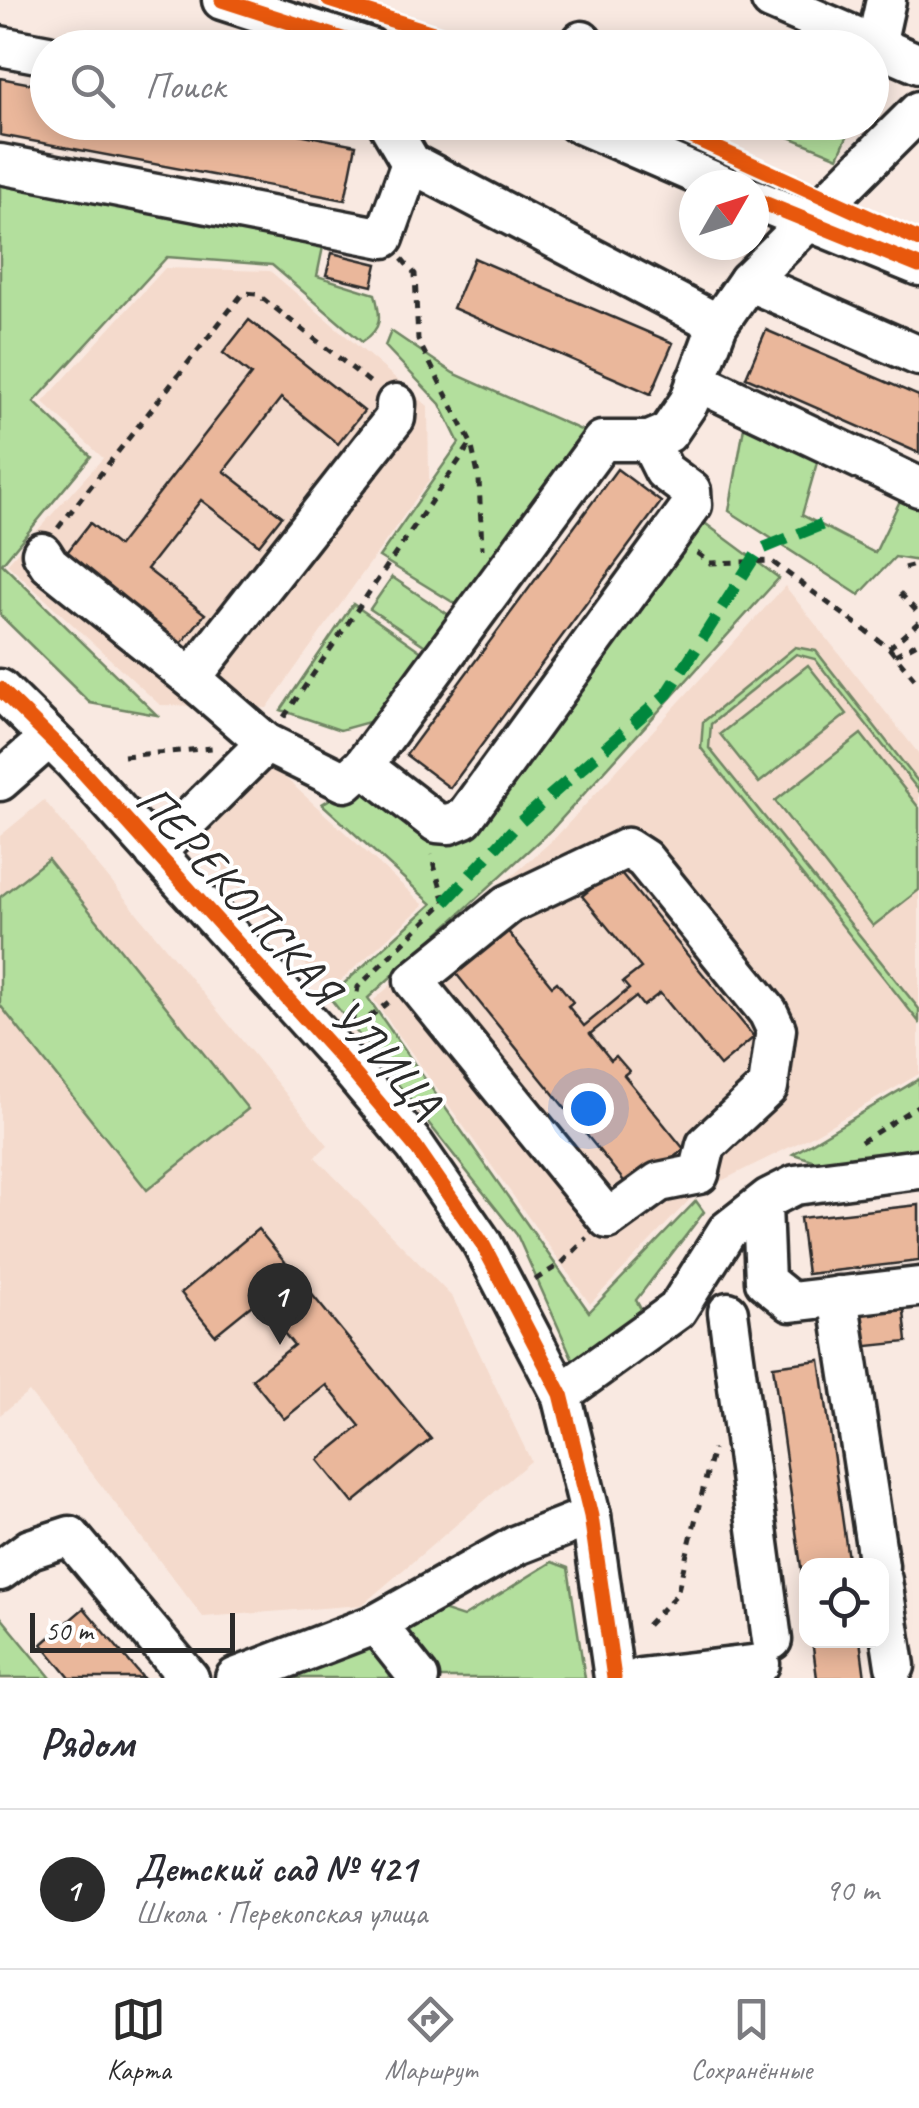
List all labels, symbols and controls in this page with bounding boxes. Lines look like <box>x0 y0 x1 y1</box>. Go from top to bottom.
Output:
search box <box>30 30 889 140</box>
icon: search <box>65 58 120 113</box>
text: Поиск <box>145 62 225 109</box>
north arrow <box>679 170 769 260</box>
street label: ПЕРЕКОПСКАЯ УЛИЦА <box>123 771 456 1131</box>
your location <box>563 1083 614 1134</box>
pin: 1 <box>248 1262 312 1345</box>
map controls <box>799 1558 889 1648</box>
button: locate <box>799 1558 889 1648</box>
scale bar <box>30 1608 235 1652</box>
text: 50 m <box>45 1613 93 1648</box>
text: Рядом <box>40 1717 134 1770</box>
text: Детский сад № 421 <box>135 1845 416 1892</box>
text: 1 <box>65 1869 80 1910</box>
text: 90 m <box>825 1869 879 1910</box>
text: Школа · Перекопская улица <box>135 1892 427 1933</box>
tab: Карта <box>107 1992 171 2087</box>
tab: Маршрут <box>385 1992 477 2087</box>
tab: Сохранённые <box>691 1992 812 2087</box>

